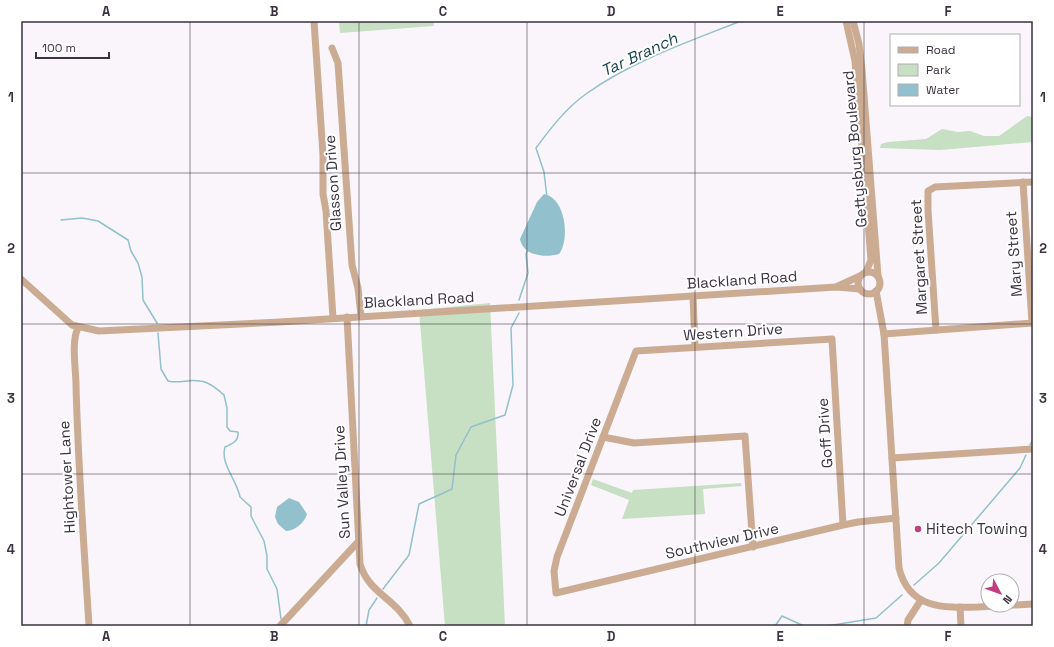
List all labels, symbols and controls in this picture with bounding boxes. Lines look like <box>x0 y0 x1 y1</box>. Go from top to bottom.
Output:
text: A <box>102 3 111 20</box>
text: B <box>270 3 279 20</box>
text: C <box>439 3 447 20</box>
text: D <box>607 3 616 20</box>
text: E <box>776 3 784 20</box>
text: F <box>945 3 952 20</box>
water label: Tar Branch <box>598 27 682 81</box>
scale bar <box>36 34 109 60</box>
legend <box>890 34 1020 106</box>
text: 100 m <box>42 40 76 56</box>
text: Road <box>926 42 955 58</box>
text: Park <box>926 62 951 78</box>
street label: Gettysburg Boulevard <box>838 70 871 228</box>
text: Water <box>926 82 960 98</box>
text: 1 <box>8 89 14 106</box>
text: 1 <box>1040 89 1046 106</box>
street label: Glasson Drive <box>320 134 345 232</box>
street label: Margaret Street <box>906 199 931 315</box>
street label: Mary Street <box>1001 210 1026 298</box>
text: 2 <box>7 240 15 257</box>
text: 2 <box>1039 240 1047 257</box>
street label: Blackland Road <box>686 266 798 293</box>
street label: Blackland Road <box>363 287 475 312</box>
street label: Western Drive <box>683 319 783 344</box>
text: 3 <box>7 390 15 407</box>
text: 3 <box>1039 390 1047 407</box>
street label: Goff Drive <box>813 397 836 469</box>
street label: Universal Drive <box>550 414 605 519</box>
street label: Hightower Lane <box>54 420 79 534</box>
street label: Sun Valley Drive <box>329 425 354 539</box>
street label: Southview Drive <box>663 518 781 563</box>
place label: Hitech Towing <box>926 519 1028 538</box>
marker: Hitech Towing <box>913 524 923 534</box>
text: 4 <box>7 541 15 558</box>
text: 4 <box>1039 541 1047 558</box>
north arrow <box>980 573 1020 613</box>
text: N <box>1000 592 1015 607</box>
text: A <box>102 628 111 645</box>
text: B <box>270 628 279 645</box>
text: C <box>439 628 447 645</box>
text: D <box>607 628 616 645</box>
text: E <box>776 628 784 645</box>
text: F <box>945 628 952 645</box>

